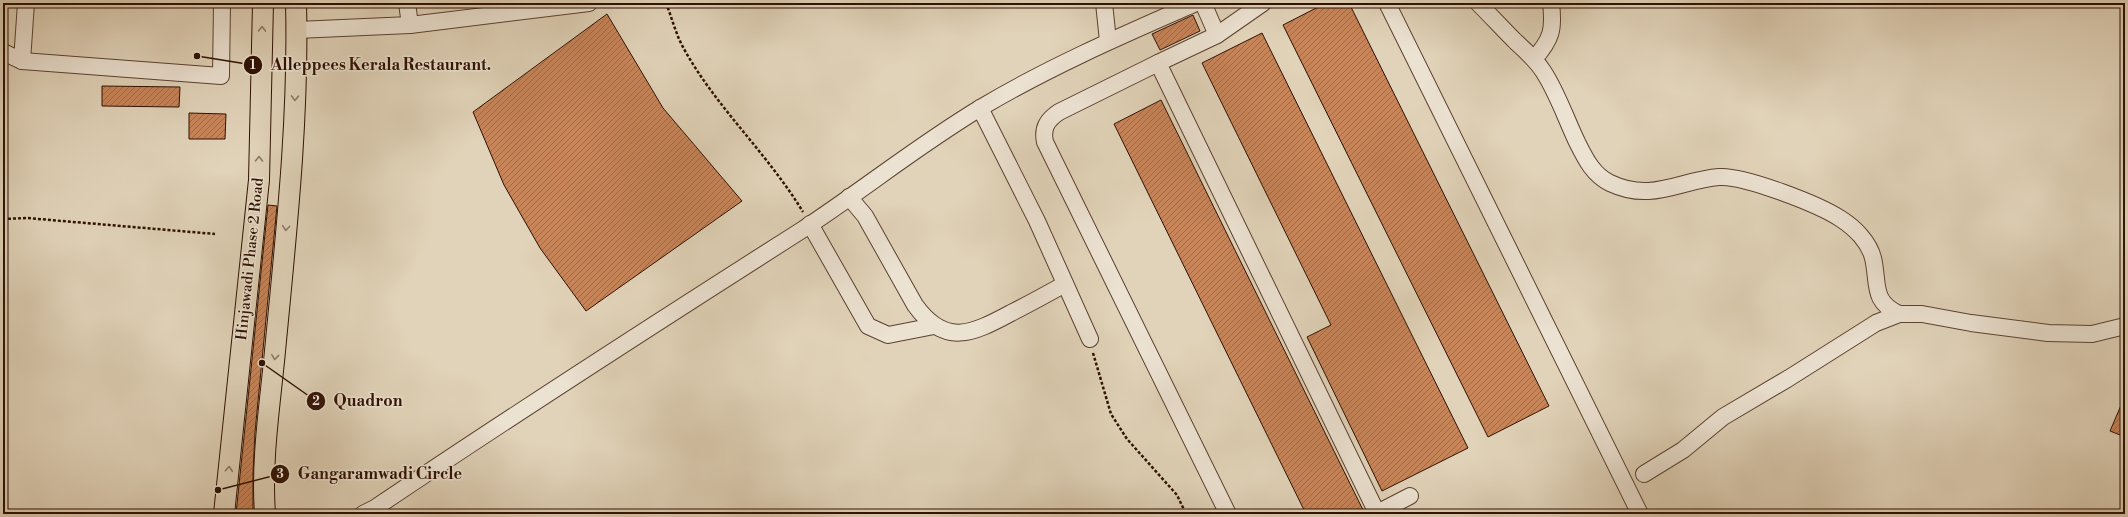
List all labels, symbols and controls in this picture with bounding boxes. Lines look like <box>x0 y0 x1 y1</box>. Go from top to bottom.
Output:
one-way arrow <box>258 26 266 32</box>
callout: Alleppees Kerala Restaurant. <box>243 51 499 79</box>
text: Alleppees Kerala Restaurant. <box>270 55 491 75</box>
text: 1 <box>250 58 256 73</box>
one-way arrow <box>291 95 300 101</box>
one-way arrow <box>255 156 263 162</box>
street label: Hinjawadi Phase 2 Road <box>232 176 268 341</box>
one-way arrow <box>282 225 291 231</box>
one-way arrow <box>270 354 279 360</box>
callout: Quadron <box>306 387 411 415</box>
text: Quadron <box>334 391 403 411</box>
text: 2 <box>312 394 320 409</box>
callout: Gangaramwadi Circle <box>270 460 470 488</box>
text: Gangaramwadi Circle <box>298 464 463 484</box>
one-way arrow <box>225 466 234 472</box>
text: 3 <box>276 467 284 482</box>

